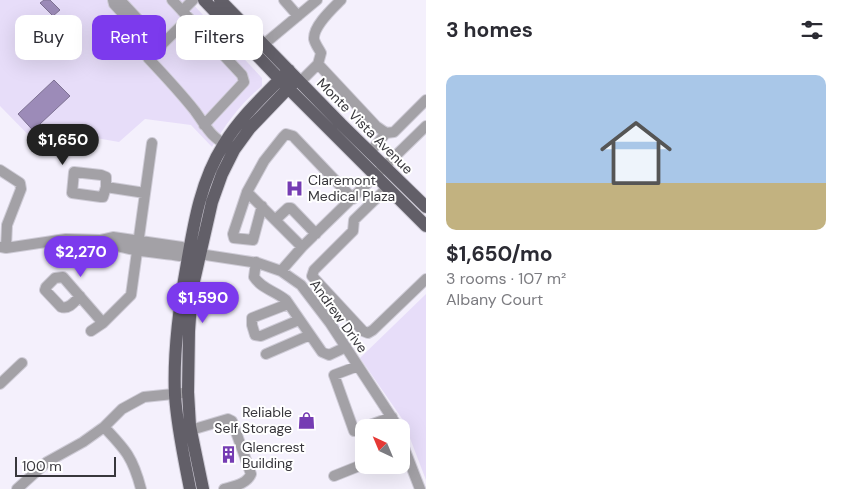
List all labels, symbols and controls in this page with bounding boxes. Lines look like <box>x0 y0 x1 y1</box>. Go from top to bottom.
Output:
chip: Buy <box>15 15 82 60</box>
chip: Rent <box>92 15 166 60</box>
chip: Filters <box>176 15 263 60</box>
text: 3 homes <box>446 16 533 44</box>
icon: filters <box>798 16 826 44</box>
street label: Monte Vista Avenue <box>313 74 417 178</box>
icon: home <box>591 108 681 198</box>
pin: $1,650 <box>22 124 104 166</box>
text: $1,650 <box>38 129 88 150</box>
place label: Claremont Medical Plaza <box>308 171 395 205</box>
hospital icon: Claremont Medical Plaza <box>284 178 304 198</box>
pin: $2,270 <box>40 236 122 278</box>
text: $1,650/mo <box>446 240 553 268</box>
text: $2,270 <box>55 241 107 262</box>
text: 3 rooms · 107 m² <box>446 268 566 289</box>
street label: Andrew Drive <box>306 276 372 356</box>
pin: $1,590 <box>162 282 244 324</box>
text: $1,590 <box>178 287 228 308</box>
text: Albany Court <box>446 289 543 310</box>
place label: Reliable Self Storage <box>214 403 292 437</box>
shop icon: Reliable Self Storage <box>296 410 316 430</box>
north arrow <box>355 419 410 474</box>
map controls <box>355 419 410 474</box>
place label: Glencrest Building <box>242 438 305 472</box>
building icon: Glencrest Building <box>218 445 238 465</box>
scale bar <box>15 454 116 477</box>
text: 100 m <box>22 457 62 475</box>

